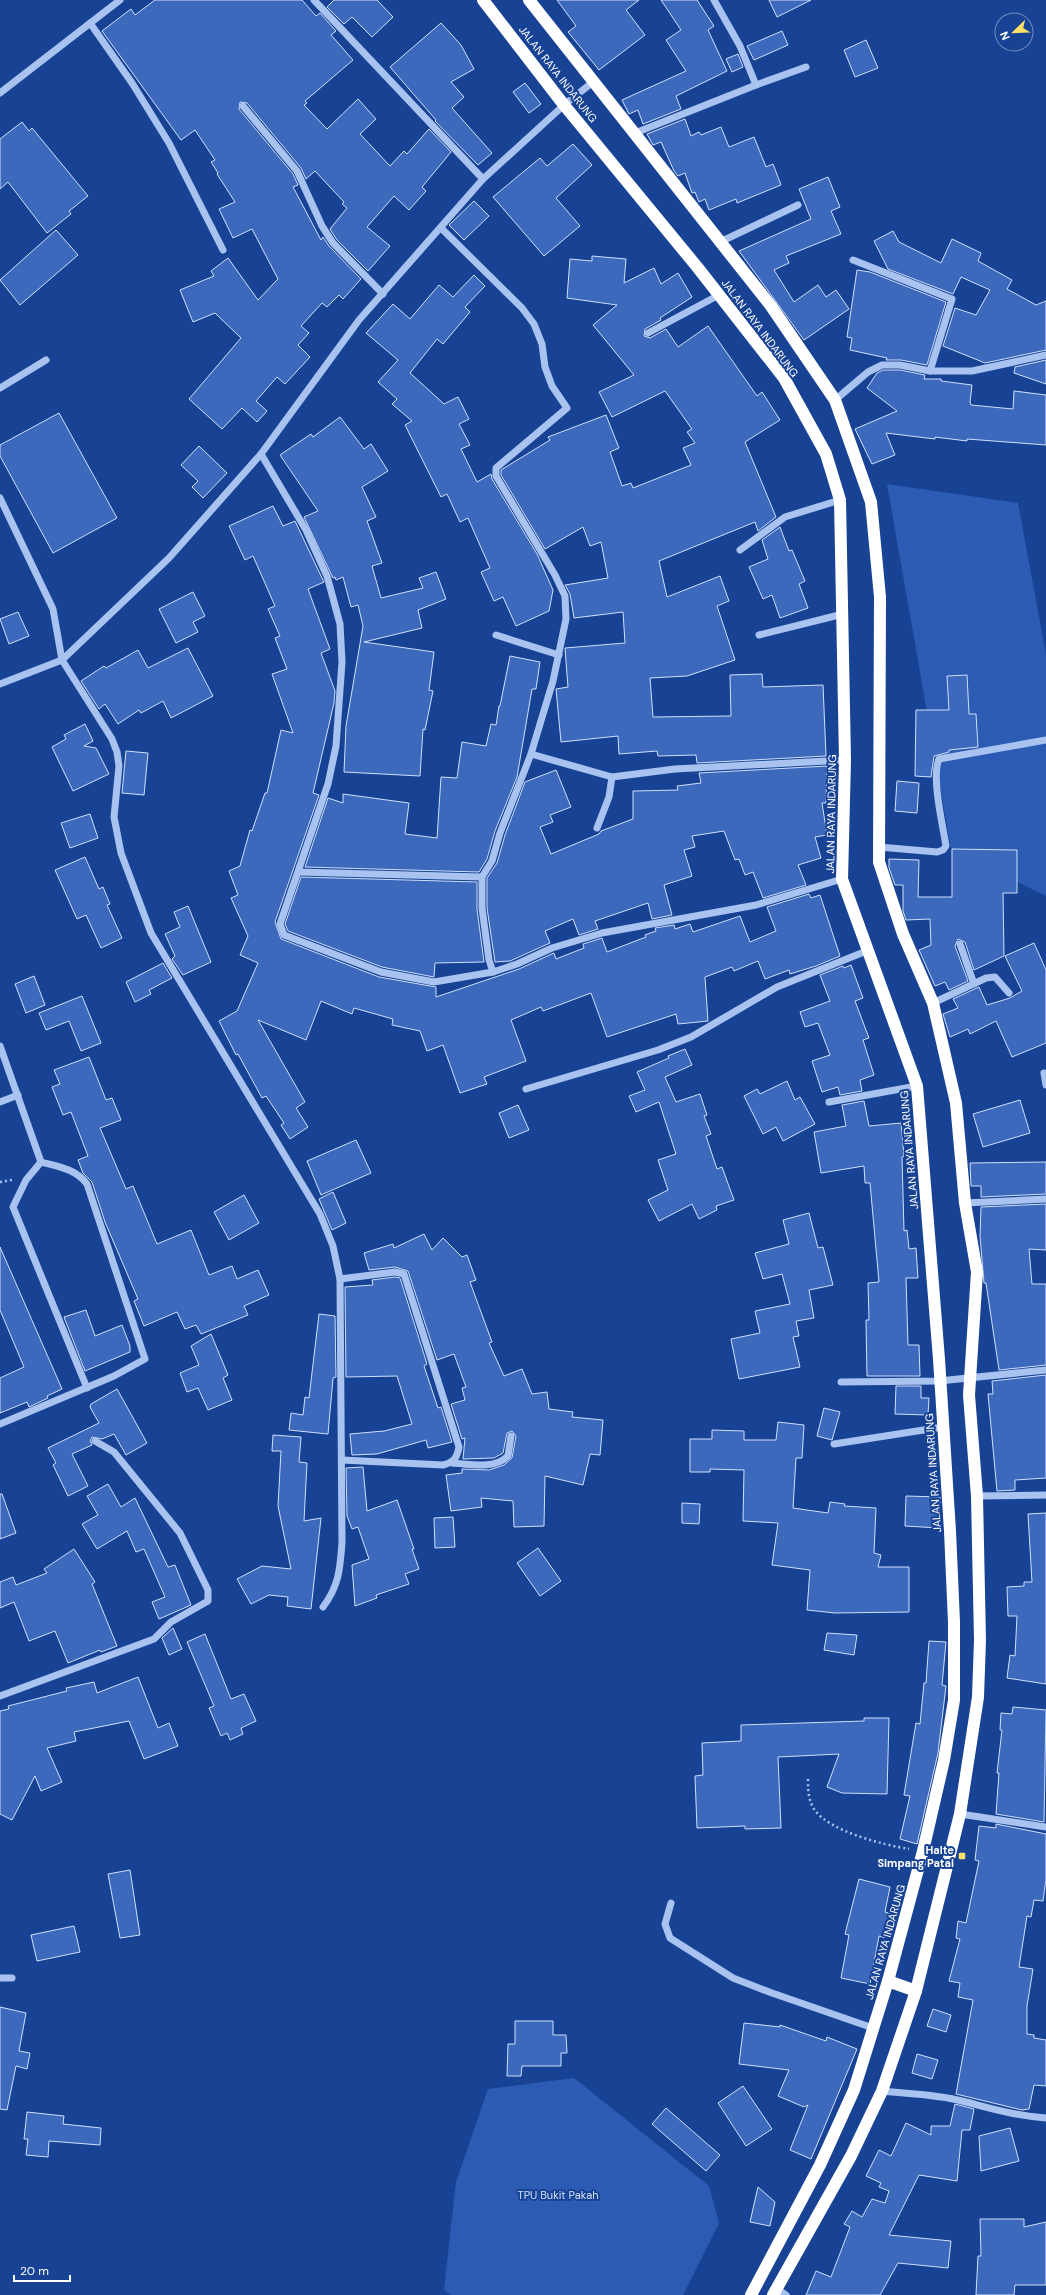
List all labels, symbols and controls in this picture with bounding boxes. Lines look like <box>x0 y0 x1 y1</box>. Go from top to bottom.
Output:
north arrow <box>994 12 1034 52</box>
street label: JALAN RAYA INDARUNG <box>516 23 600 125</box>
text: N <box>997 29 1013 42</box>
street label: JALAN RAYA INDARUNG <box>719 276 801 380</box>
street label: JALAN RAYA INDARUNG <box>823 754 839 874</box>
street label: JALAN RAYA INDARUNG <box>897 1090 921 1210</box>
street label: JALAN RAYA INDARUNG <box>922 1413 944 1533</box>
place label: Halte Simpang Patai <box>877 1843 954 1870</box>
marker: Halte Simpang Patai <box>957 1851 967 1861</box>
street label: JALAN RAYA INDARUNG <box>862 1883 908 2001</box>
park label: TPU Bukit Pakah <box>518 2188 598 2202</box>
scale bar <box>14 2257 70 2283</box>
text: 20 m <box>20 2263 49 2279</box>

